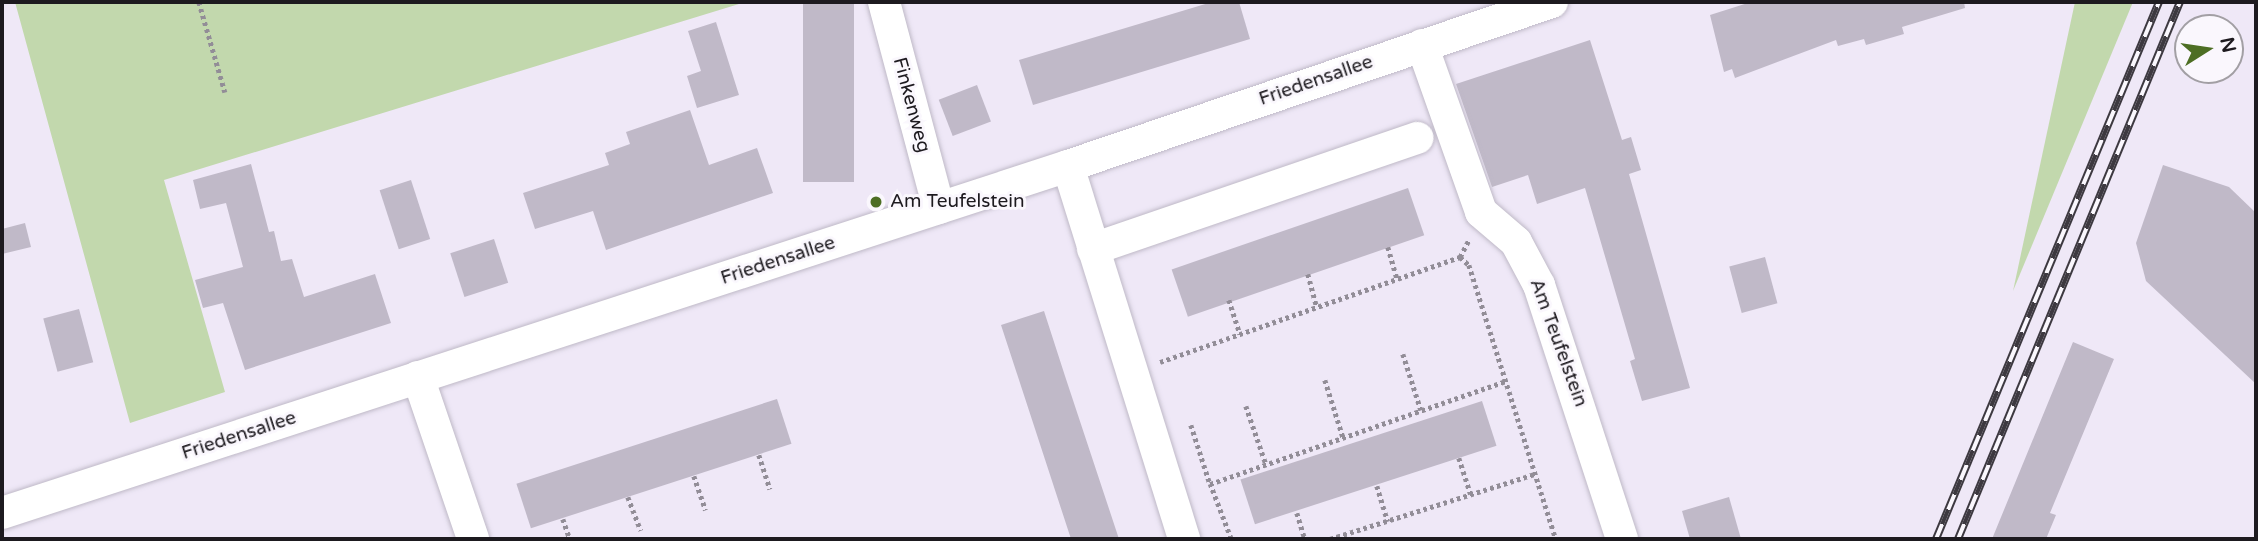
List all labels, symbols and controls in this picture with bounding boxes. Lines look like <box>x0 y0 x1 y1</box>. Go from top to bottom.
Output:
north arrow <box>2174 14 2244 84</box>
text: N <box>2215 35 2240 55</box>
street label: Friedensallee <box>1256 51 1376 111</box>
street label: Finkenweg <box>887 55 935 155</box>
place label: Am Teufelstein <box>890 191 1025 213</box>
marker: Am Teufelstein <box>868 194 884 210</box>
street label: Friedensallee <box>718 232 838 290</box>
street label: Am Teufelstein <box>1524 276 1592 410</box>
street label: Friedensallee <box>179 407 299 465</box>

